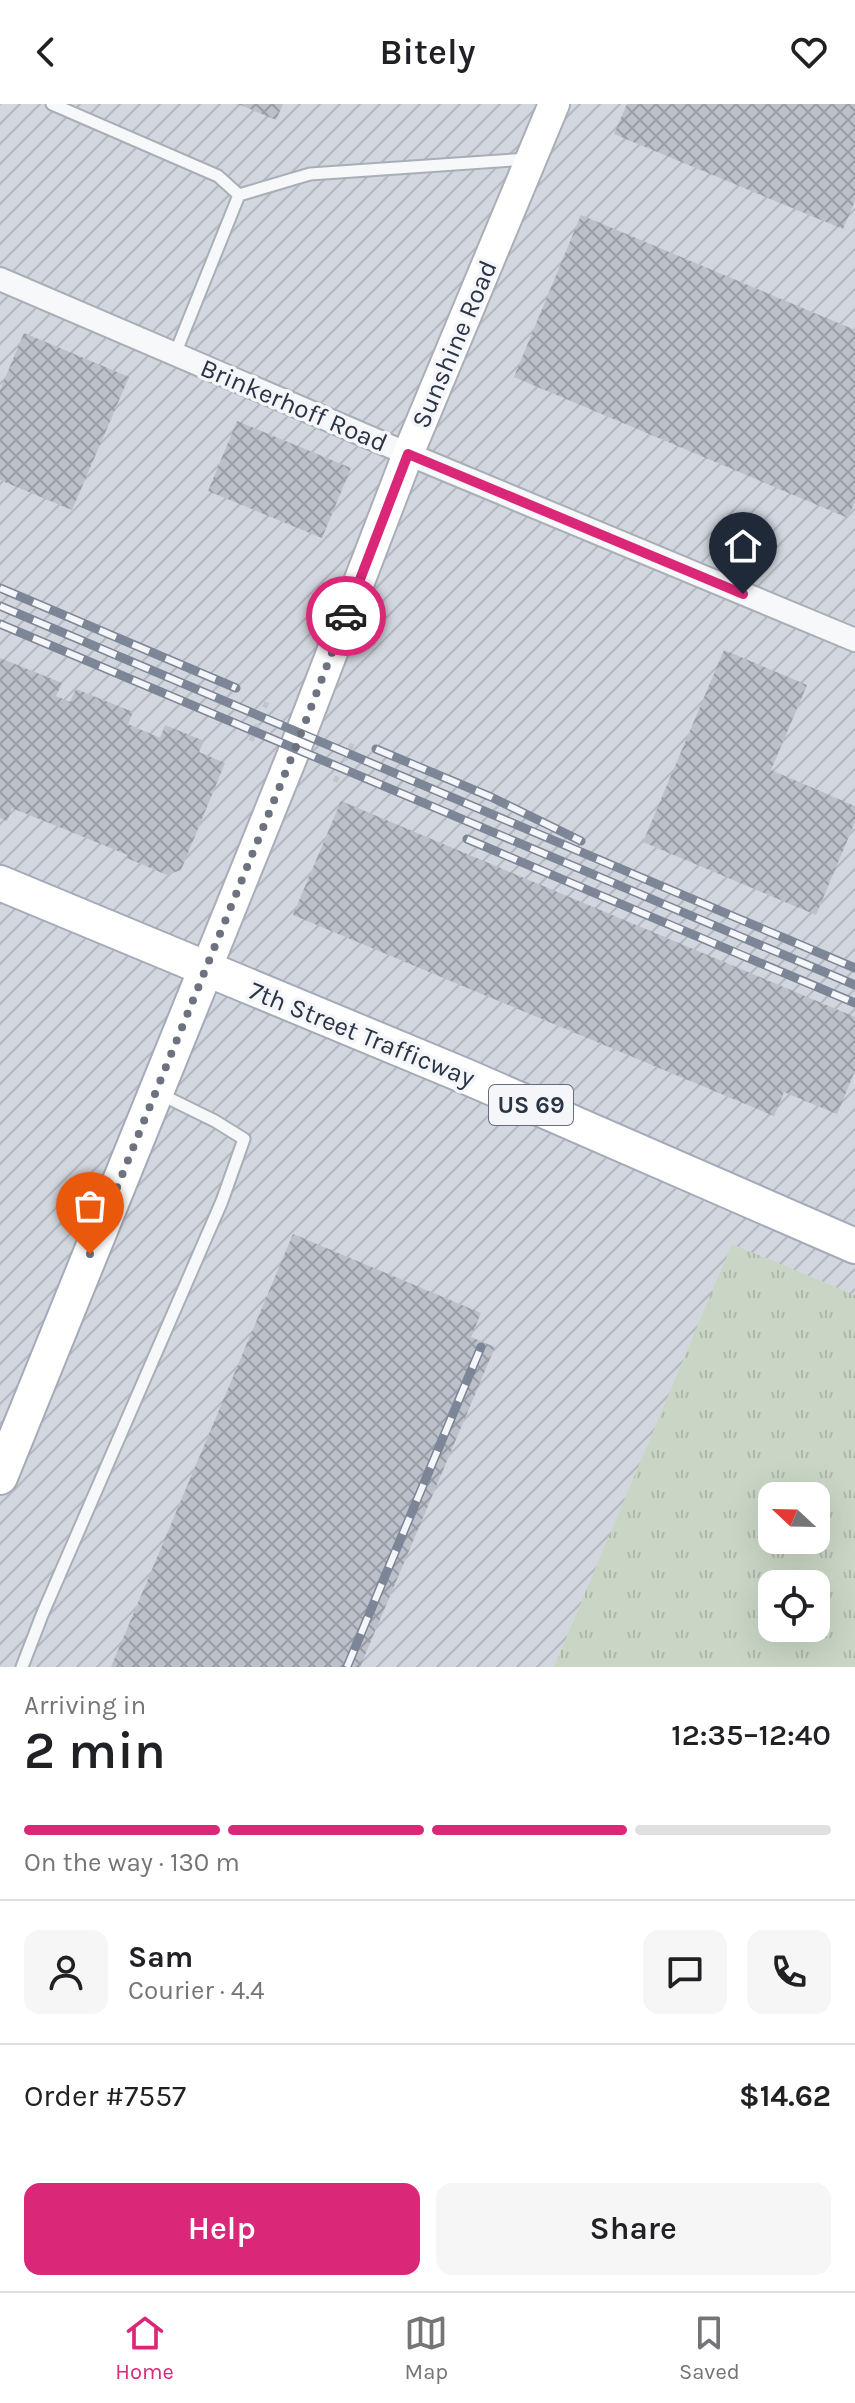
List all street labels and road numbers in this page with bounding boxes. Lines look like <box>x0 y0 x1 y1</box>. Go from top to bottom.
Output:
street label: Sunshine Road <box>405 256 504 433</box>
street label: Brinkerhoff Road <box>196 352 392 459</box>
street label: 7th Street Trafficway <box>245 975 479 1094</box>
road number: US 69 <box>489 1085 573 1125</box>

